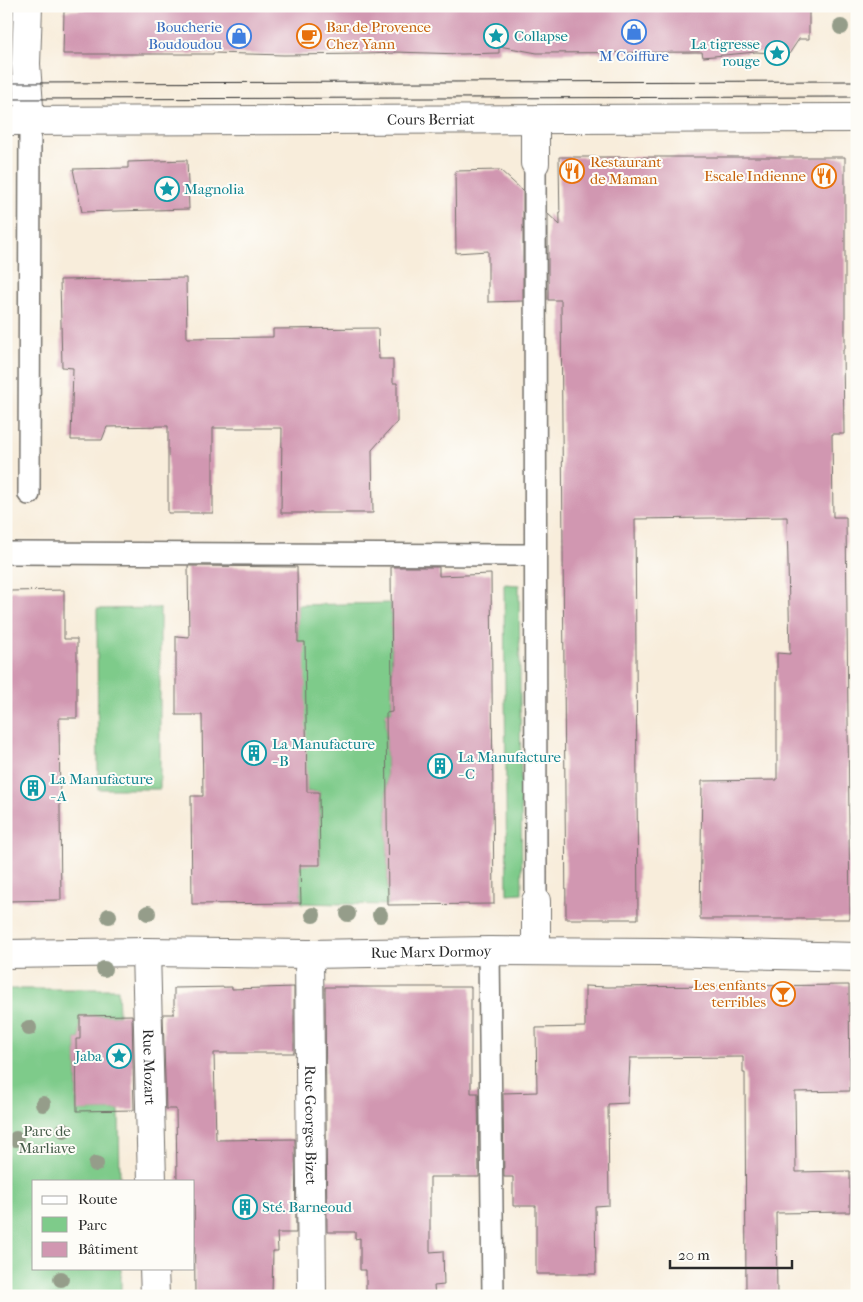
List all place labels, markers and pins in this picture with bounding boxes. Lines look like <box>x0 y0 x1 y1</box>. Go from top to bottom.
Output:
place label: Boucherie Boudoudou <box>148 18 223 53</box>
place label: Bar de Provence Chez Yann <box>326 18 432 53</box>
shop icon: M Coiffure <box>621 19 647 45</box>
shop icon: Boucherie Boudoudou <box>226 23 252 49</box>
cafe icon: Bar de Provence Chez Yann <box>296 23 322 49</box>
place icon: Collapse <box>483 23 509 49</box>
place label: Collapse <box>514 27 569 45</box>
place label: La tigresse rouge <box>691 35 761 70</box>
place icon: La tigresse rouge <box>764 40 790 66</box>
place label: M Coiffure <box>599 47 670 65</box>
place label: Restaurant de Maman <box>590 153 662 188</box>
restaurant icon: Restaurant de Maman <box>559 158 585 184</box>
restaurant icon: Escale Indienne <box>811 163 837 189</box>
place label: Escale Indienne <box>704 167 807 185</box>
place icon: Magnolia <box>154 176 180 202</box>
place label: Magnolia <box>184 180 245 198</box>
place label: La Manufacture - B <box>272 735 376 770</box>
building icon: La Manufacture - B <box>241 740 267 766</box>
place label: La Manufacture - C <box>458 748 562 783</box>
building icon: La Manufacture - C <box>427 753 453 779</box>
place label: La Manufacture - A <box>50 770 154 805</box>
building icon: La Manufacture - A <box>20 775 46 801</box>
place label: Les enfants terribles <box>693 976 766 1011</box>
bar icon: Les enfants terribles <box>770 981 796 1007</box>
place icon: Jaba <box>106 1043 132 1069</box>
place label: Jaba <box>74 1047 103 1065</box>
building icon: Sté. Barneoud <box>232 1194 258 1220</box>
place label: Sté. Barneoud <box>262 1198 353 1216</box>

